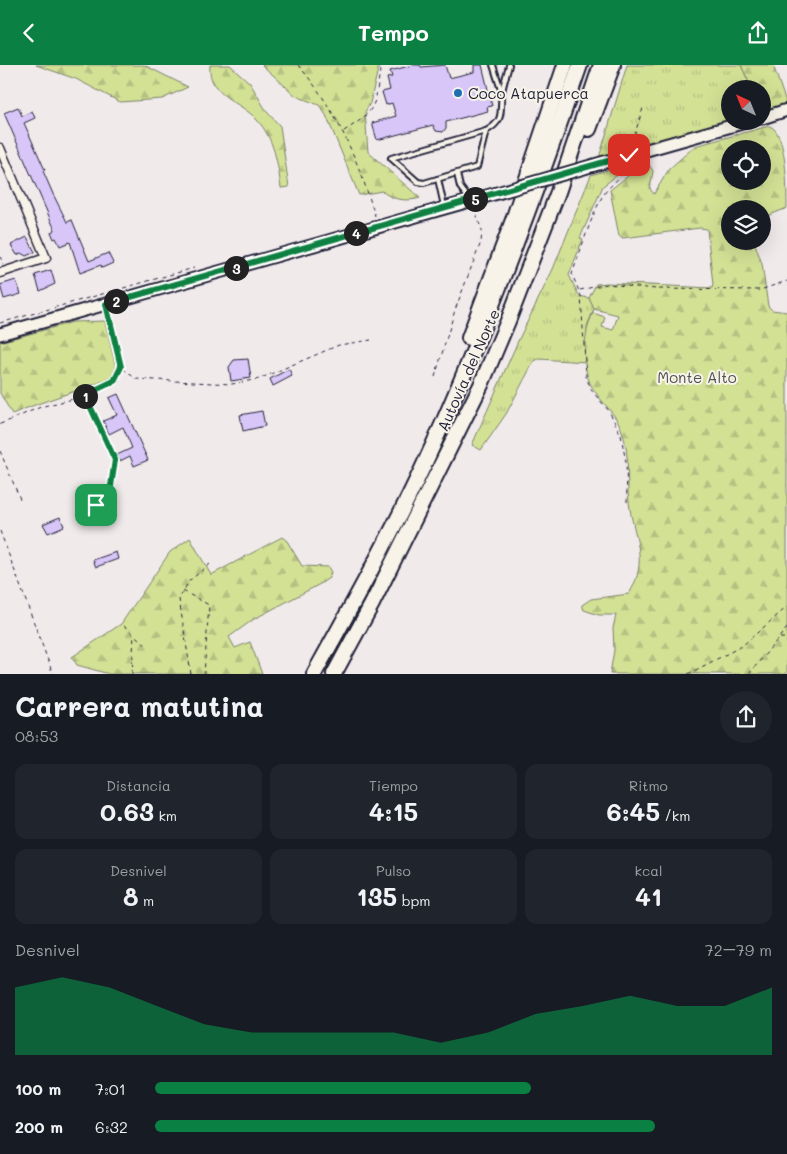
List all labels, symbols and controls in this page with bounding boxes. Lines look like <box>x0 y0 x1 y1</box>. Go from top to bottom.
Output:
text: Tempo <box>358 18 429 47</box>
icon: back <box>15 19 43 47</box>
icon: share <box>744 19 772 47</box>
north arrow <box>721 80 771 130</box>
map controls <box>721 80 771 250</box>
place label: Coco Atapuerca <box>468 83 589 103</box>
marker: Coco Atapuerca <box>452 87 464 99</box>
pin <box>608 134 650 176</box>
button: locate <box>721 140 771 190</box>
icon: check <box>615 141 643 169</box>
pin: 5 <box>462 187 488 211</box>
text: 5 <box>471 190 480 209</box>
button: layers <box>721 200 771 250</box>
pin: 4 <box>344 221 368 245</box>
text: 4 <box>352 224 361 243</box>
pin: 3 <box>224 255 248 281</box>
text: 3 <box>232 259 241 278</box>
pin: 2 <box>104 289 128 313</box>
text: 2 <box>113 292 120 311</box>
street label: Autovía del Norte <box>432 306 504 434</box>
park label: Monte Alto <box>657 367 737 387</box>
pin: 1 <box>72 383 98 409</box>
text: 1 <box>82 387 89 406</box>
pin <box>75 484 117 526</box>
icon: arrive <box>82 491 110 519</box>
text: Carrera matutina <box>15 688 264 724</box>
button: share <box>720 691 772 743</box>
text: 08:53 <box>15 725 58 746</box>
text: Distancia <box>106 776 171 795</box>
text: Tiempo <box>369 776 418 795</box>
text: Ritmo <box>629 776 668 795</box>
text: 0.63 <box>100 795 154 827</box>
text: 4:15 <box>369 795 418 827</box>
text: 6:45 <box>607 795 660 827</box>
text: km <box>154 806 177 825</box>
text: /km <box>660 806 690 825</box>
text: Desnivel <box>110 861 167 880</box>
text: Pulso <box>376 861 411 880</box>
text: kcal <box>635 861 662 880</box>
text: 8 <box>123 880 138 912</box>
text: 135 <box>357 880 397 912</box>
text: 41 <box>635 880 662 912</box>
text: m <box>138 891 154 910</box>
text: bpm <box>397 891 430 910</box>
text: Desnivel <box>15 939 80 960</box>
text: 72–79 m <box>705 939 772 960</box>
text: 100 m <box>15 1078 61 1099</box>
text: 7:01 <box>95 1078 126 1099</box>
text: 200 m <box>15 1116 63 1137</box>
text: 6:32 <box>95 1116 128 1137</box>

